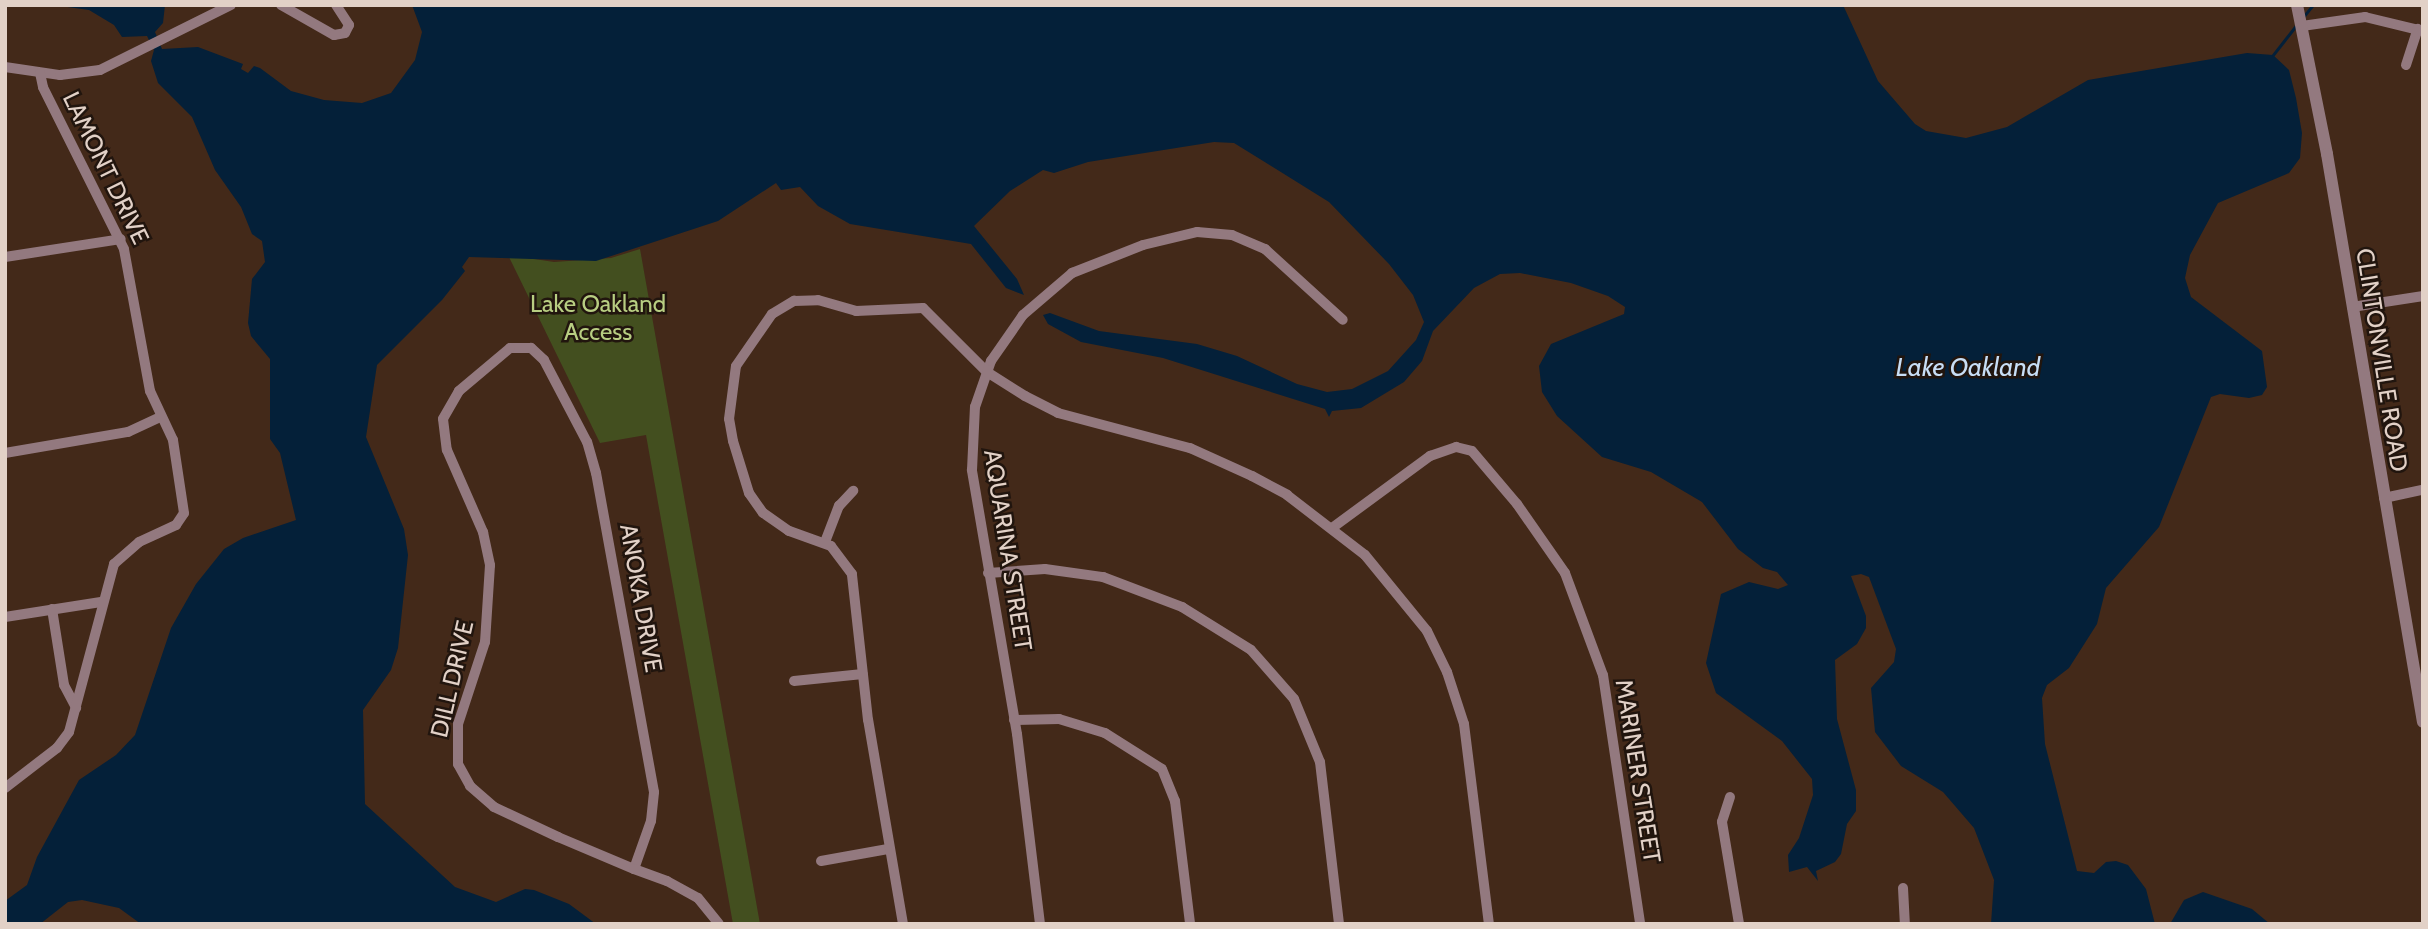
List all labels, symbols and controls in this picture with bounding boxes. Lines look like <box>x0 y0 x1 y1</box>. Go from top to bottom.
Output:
street label: LAMONT DRIVE <box>57 87 155 249</box>
street label: CLINTONVILLE ROAD <box>2350 246 2414 474</box>
park label: Lake Oakland Access <box>530 290 666 346</box>
water label: Lake Oakland <box>1896 352 2040 384</box>
street label: AQUARINA STREET <box>978 447 1038 653</box>
street label: ANOKA DRIVE <box>614 522 668 674</box>
street label: DILL DRIVE <box>425 618 479 740</box>
street label: MARINER STREET <box>1609 677 1667 865</box>

